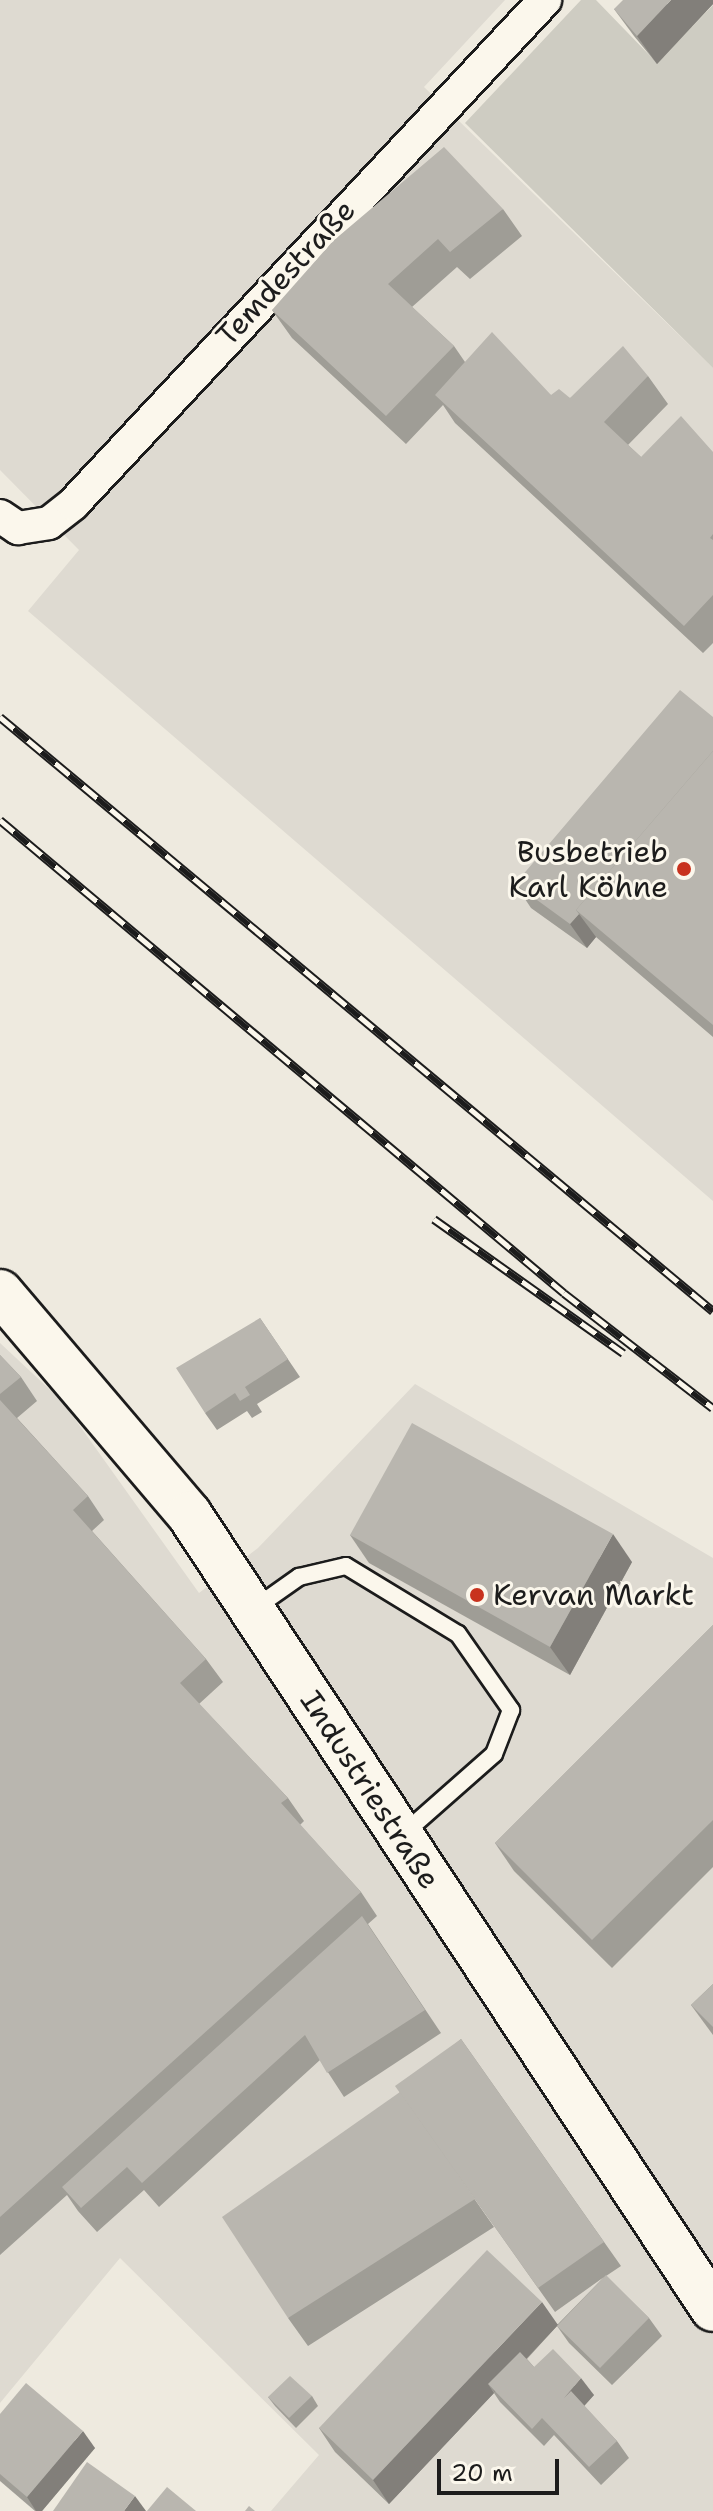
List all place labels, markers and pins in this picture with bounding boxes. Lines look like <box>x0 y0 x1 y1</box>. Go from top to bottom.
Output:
place label: Busbetrieb Karl Köhne <box>508 834 668 904</box>
marker: Busbetrieb Karl Köhne <box>675 860 693 878</box>
place label: Kervan Markt <box>493 1577 694 1613</box>
marker: Kervan Markt <box>468 1586 486 1604</box>

